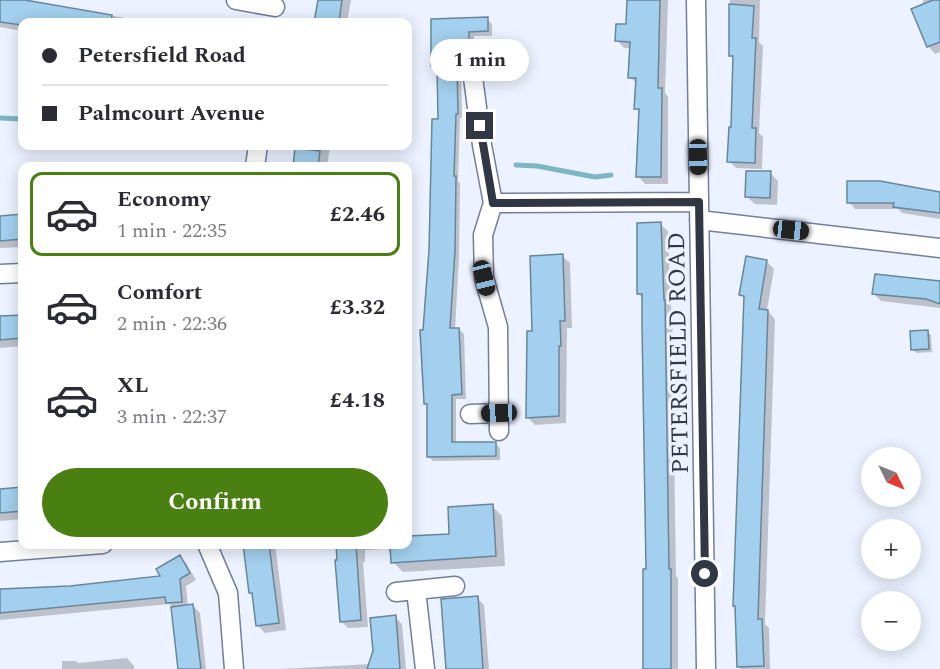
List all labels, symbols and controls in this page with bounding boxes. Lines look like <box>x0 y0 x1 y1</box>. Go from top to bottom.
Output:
text: Petersfield Road <box>78 39 246 72</box>
callout: 1 min <box>430 39 530 81</box>
text: 1 min <box>453 45 506 75</box>
text: Palmcourt Avenue <box>78 97 265 130</box>
route end <box>466 112 493 139</box>
car <box>689 139 707 175</box>
text: Economy <box>117 183 210 216</box>
icon: car <box>45 187 99 241</box>
text: £2.46 <box>330 198 385 231</box>
text: 1 min · 22:35 <box>117 216 227 246</box>
car <box>772 219 810 241</box>
street label: PETERSFIELD ROAD <box>659 232 699 474</box>
car <box>471 258 497 298</box>
text: Comfort <box>117 276 202 309</box>
icon: car <box>45 280 99 334</box>
text: £3.32 <box>330 291 385 324</box>
text: 2 min · 22:36 <box>117 309 227 339</box>
text: XL <box>117 369 148 402</box>
icon: car <box>45 373 99 427</box>
text: £4.18 <box>330 384 385 417</box>
text: 3 min · 22:37 <box>117 402 227 432</box>
car <box>481 403 517 423</box>
north arrow <box>861 447 921 507</box>
map controls <box>861 447 921 651</box>
button: Confirm <box>42 468 388 537</box>
button: + <box>861 519 921 579</box>
route start <box>691 560 718 587</box>
button: − <box>861 591 921 651</box>

